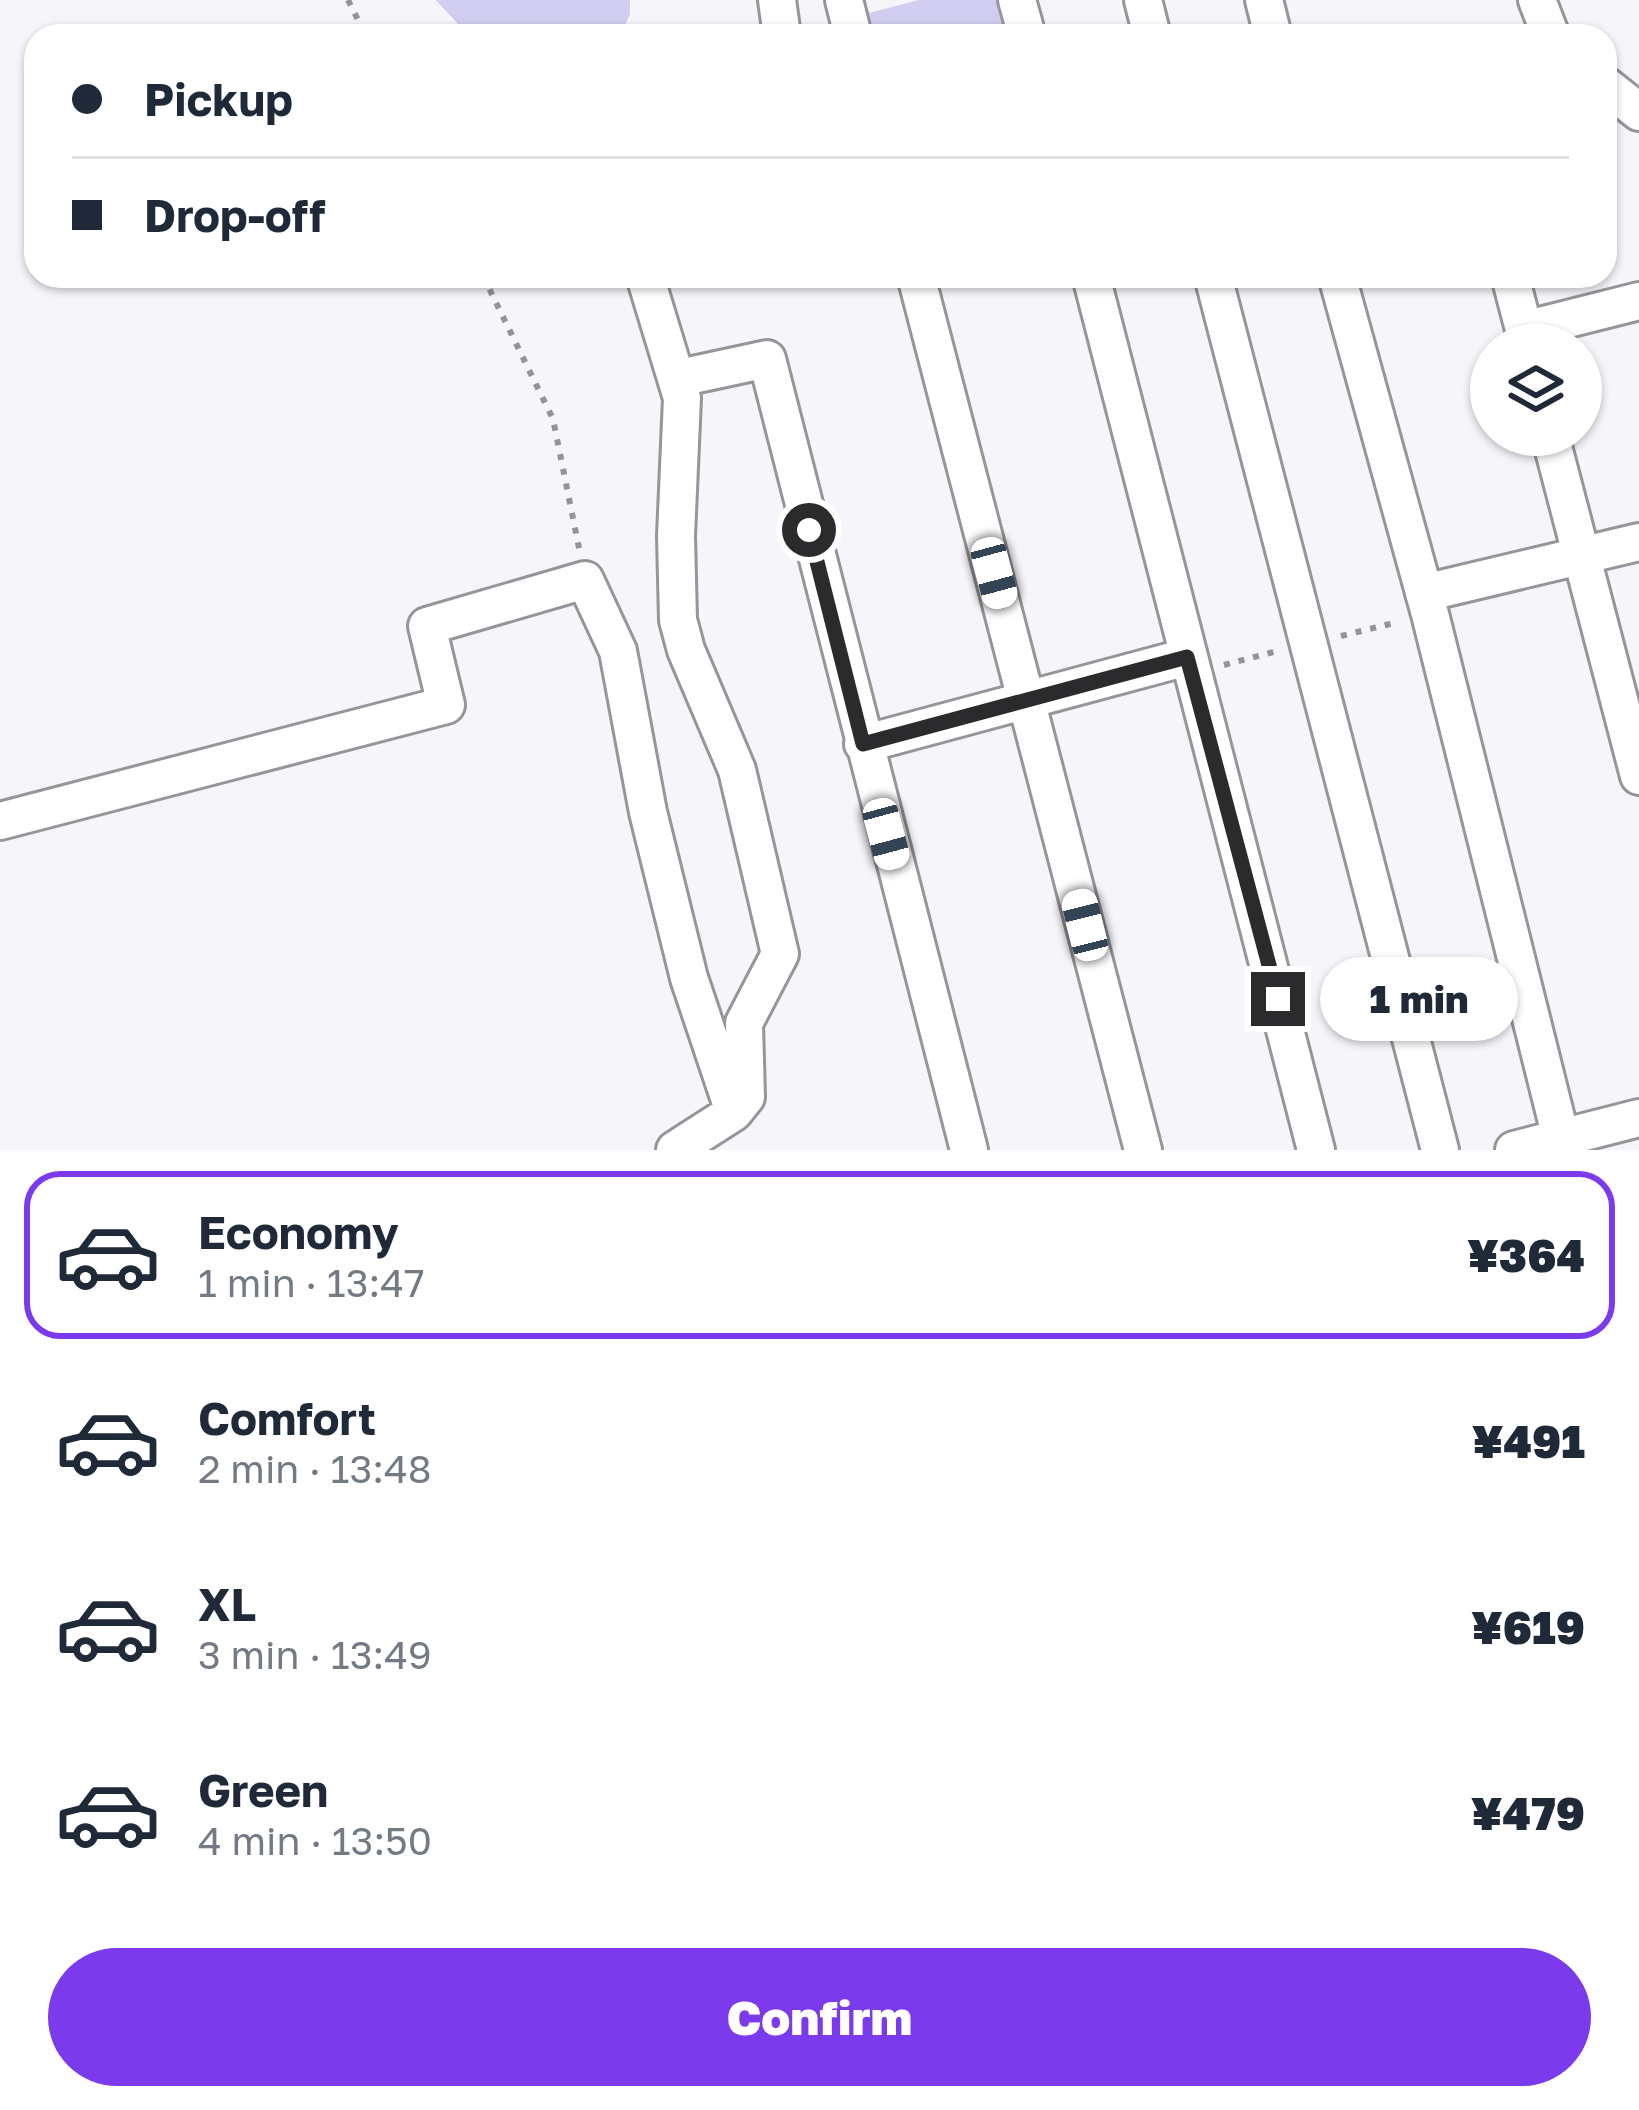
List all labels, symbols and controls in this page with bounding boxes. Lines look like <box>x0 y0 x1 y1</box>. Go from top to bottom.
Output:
text: Pickup <box>144 72 293 126</box>
text: Drop-off <box>144 188 325 242</box>
map controls <box>1470 324 1602 456</box>
button: layers <box>1470 324 1602 456</box>
route start <box>782 503 836 557</box>
car <box>967 534 1021 612</box>
car <box>859 795 913 873</box>
car <box>1059 886 1111 964</box>
callout: 1 min <box>1320 957 1518 1041</box>
route end <box>1251 972 1305 1026</box>
text: 1 min <box>1369 975 1469 1022</box>
icon: car <box>54 1201 162 1309</box>
text: Economy <box>198 1205 399 1259</box>
text: ¥364 <box>1467 1228 1585 1282</box>
text: 1 min · 13:47 <box>198 1259 425 1306</box>
icon: car <box>54 1387 162 1495</box>
text: Comfort <box>198 1391 376 1445</box>
text: ¥491 <box>1472 1414 1585 1468</box>
text: 2 min · 13:48 <box>198 1445 432 1492</box>
icon: car <box>54 1573 162 1681</box>
text: XL <box>198 1577 256 1631</box>
text: ¥619 <box>1471 1600 1585 1654</box>
text: 3 min · 13:49 <box>198 1631 432 1678</box>
icon: car <box>54 1759 162 1867</box>
text: Green <box>198 1763 328 1817</box>
text: ¥479 <box>1471 1786 1585 1840</box>
text: 4 min · 13:50 <box>198 1817 432 1864</box>
button: Confirm <box>48 1948 1591 2086</box>

